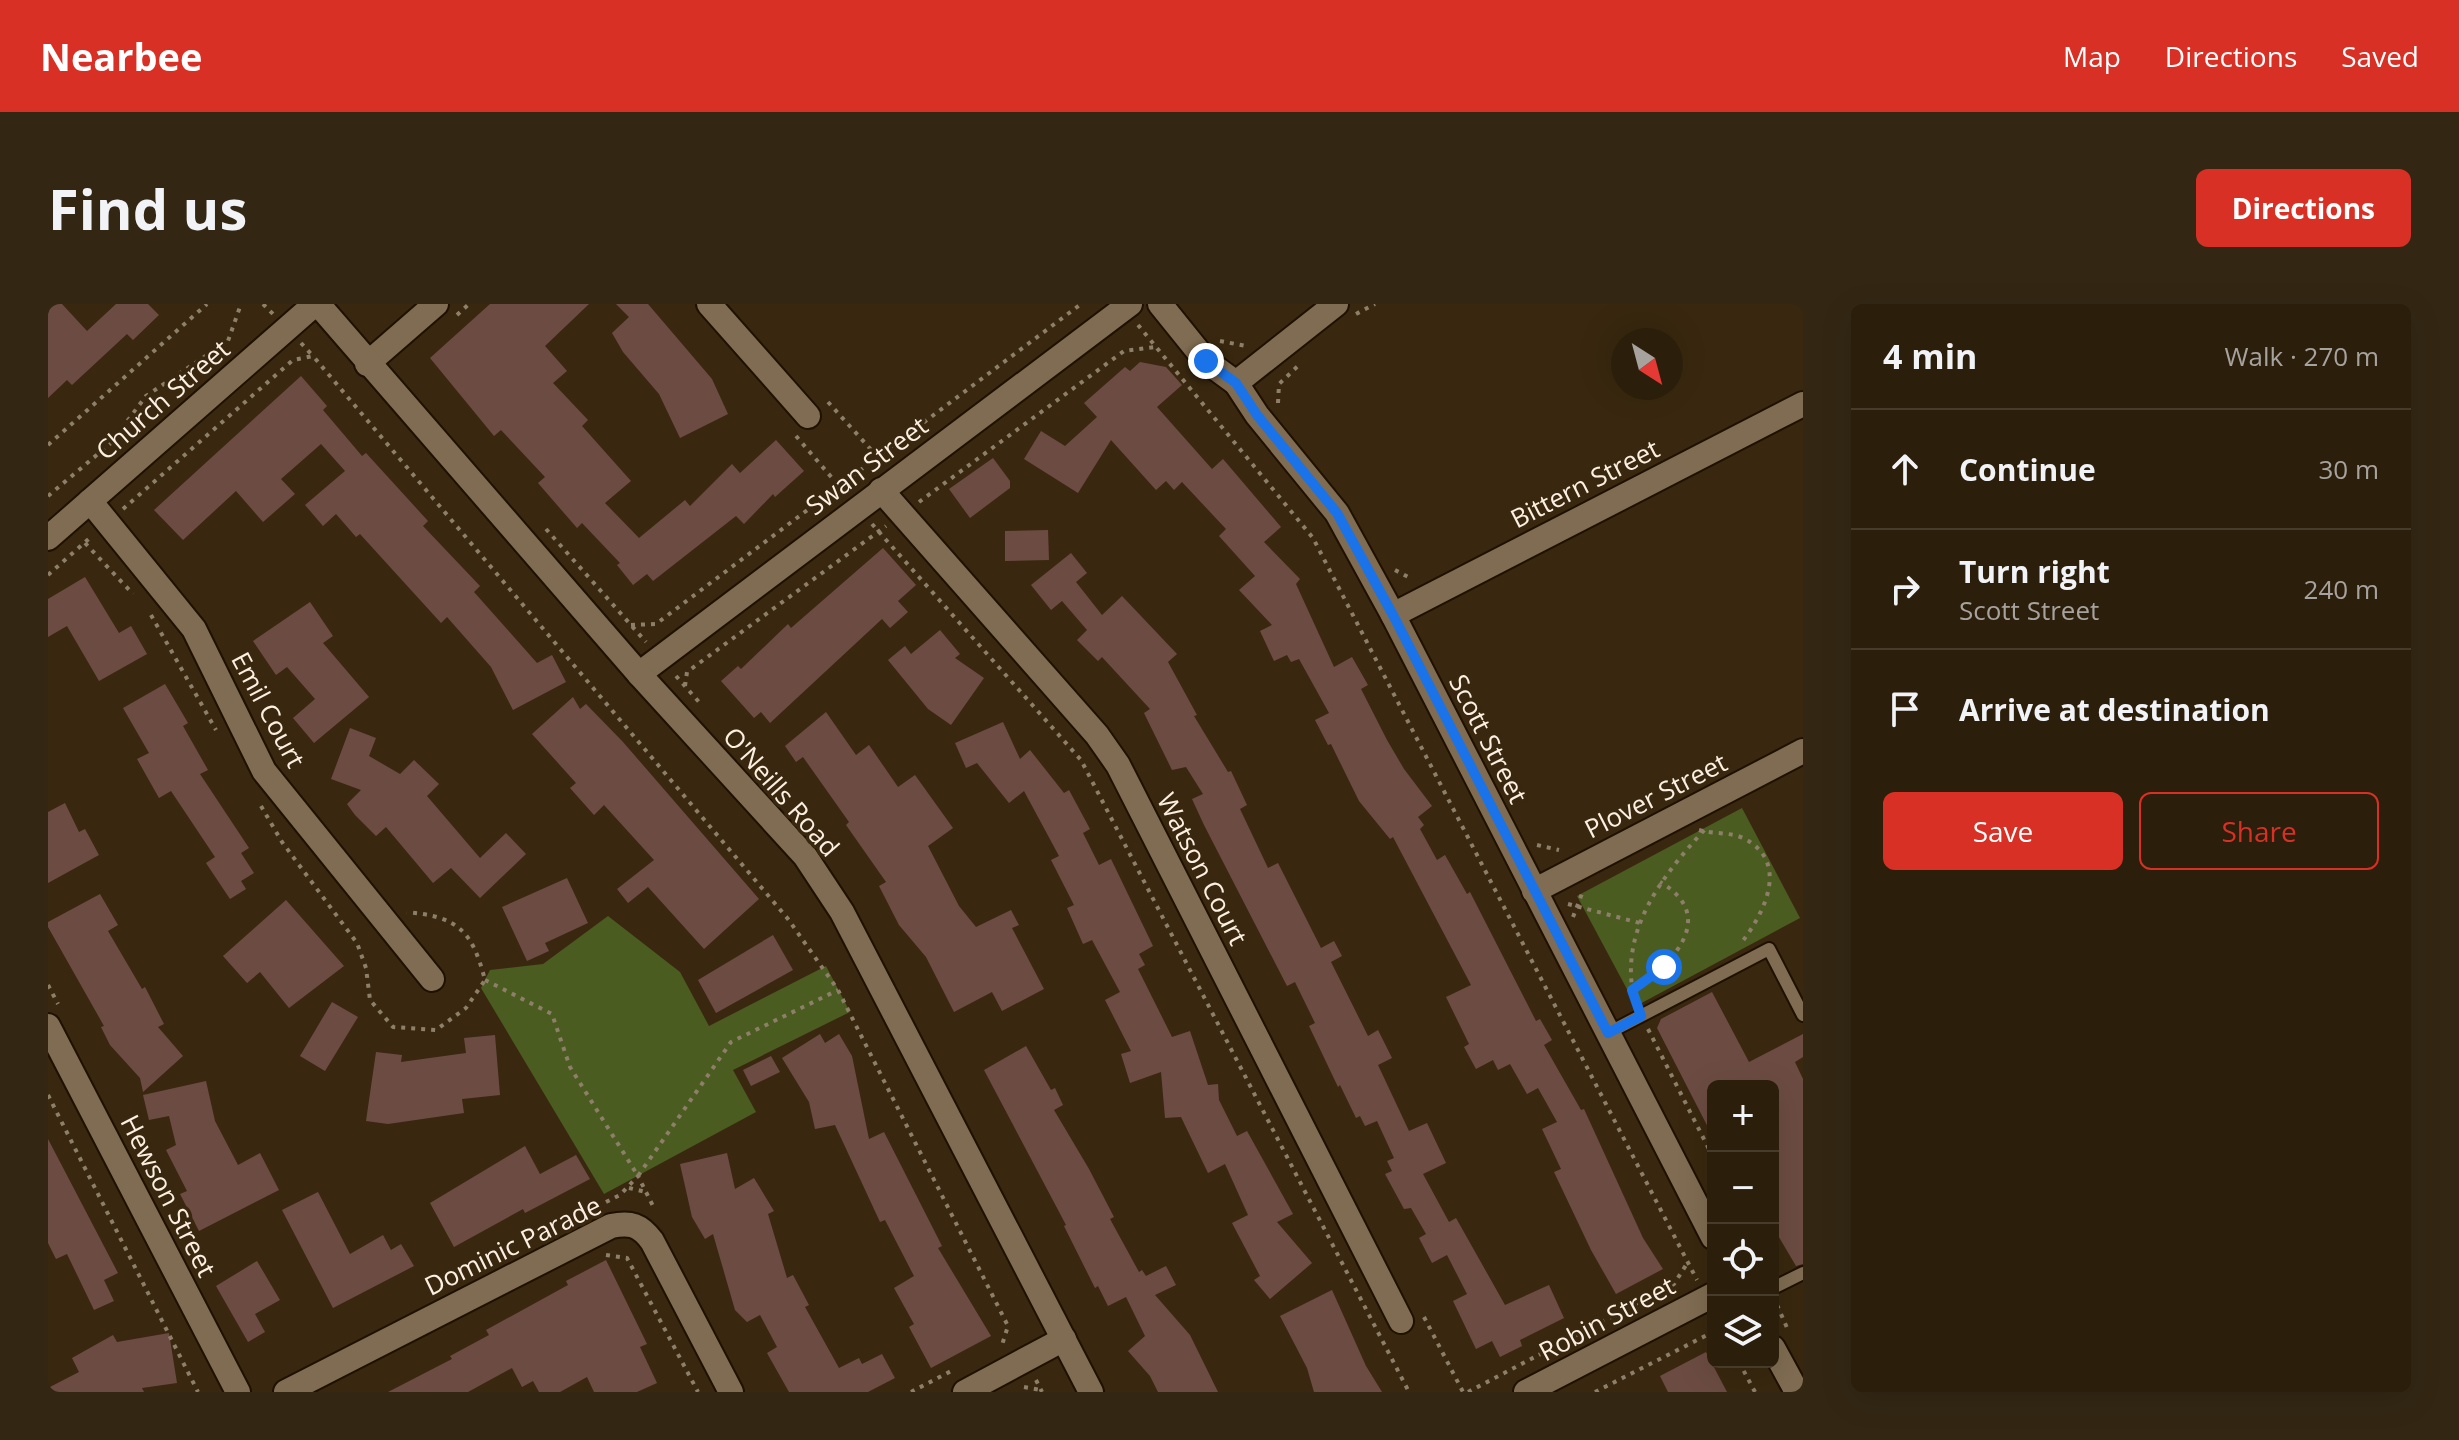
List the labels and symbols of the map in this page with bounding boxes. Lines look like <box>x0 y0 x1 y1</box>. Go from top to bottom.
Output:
north arrow <box>1611 328 1683 400</box>
street label: Church Street <box>88 331 237 468</box>
route end <box>1188 343 1224 379</box>
street label: Swan Street <box>798 407 935 523</box>
street label: Bittern Street <box>1504 430 1665 536</box>
street label: Emil Court <box>223 645 314 774</box>
street label: Scott Street <box>1441 668 1537 809</box>
street label: O'Neills Road <box>715 719 848 864</box>
street label: Plover Street <box>1578 744 1733 846</box>
street label: Watson Court <box>1149 786 1257 951</box>
route start <box>1646 949 1682 985</box>
street label: Hewson Street <box>113 1108 225 1283</box>
street label: Dominic Parade <box>418 1187 607 1303</box>
street label: Robin Street <box>1532 1267 1681 1369</box>

